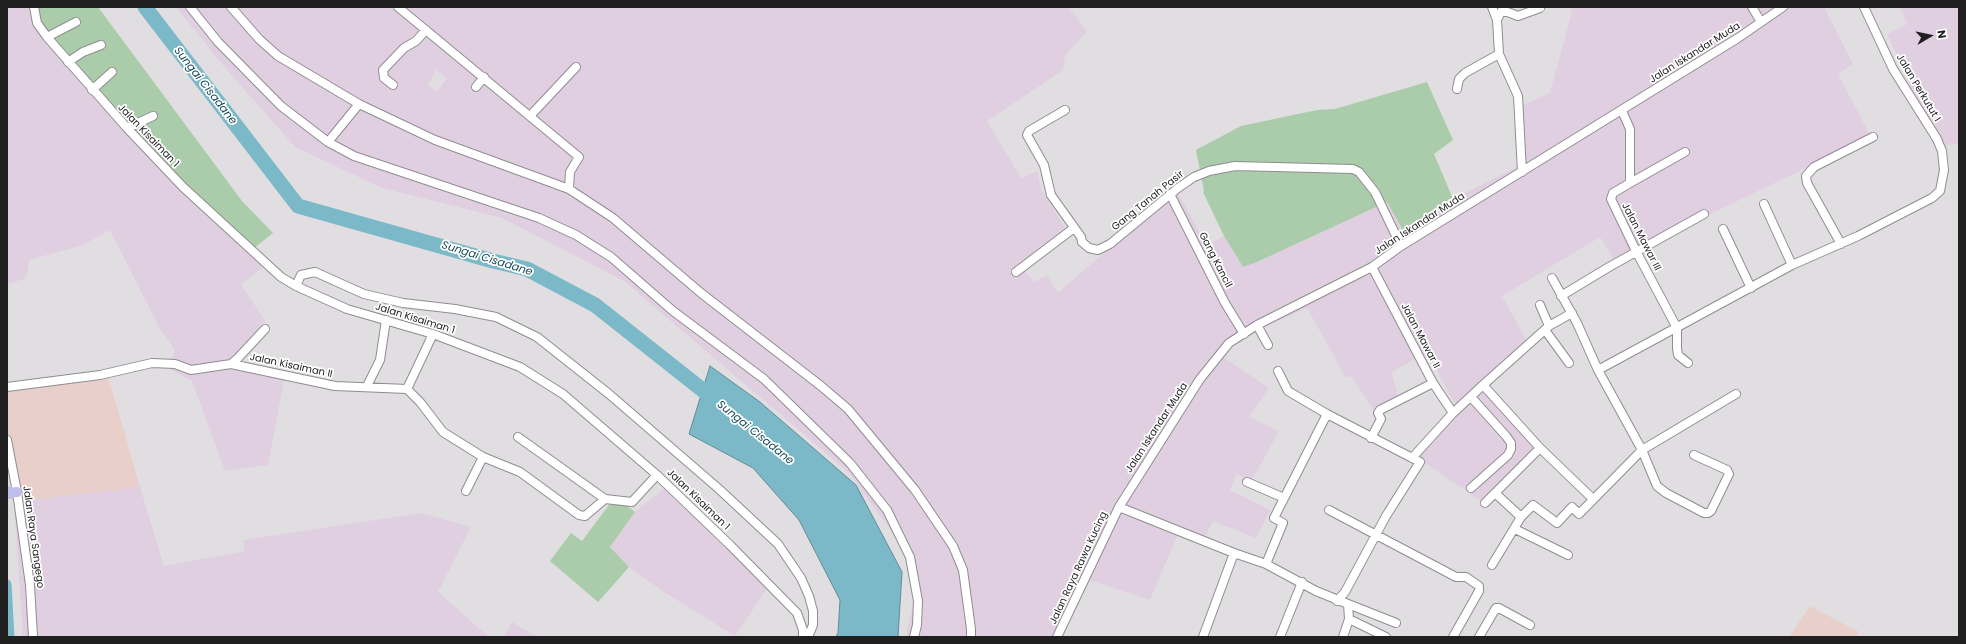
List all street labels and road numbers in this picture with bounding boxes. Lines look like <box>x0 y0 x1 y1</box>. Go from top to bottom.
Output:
street label: Jalan Iskandar Muda <box>1647 20 1743 86</box>
street label: Jalan Perkutut I <box>1893 52 1943 124</box>
street label: Jalan Kisaiman 1 <box>115 102 181 170</box>
street label: Gang Tanah Pasir <box>1110 168 1186 234</box>
street label: Jalan Iskandar Muda <box>1373 190 1467 258</box>
street label: Jalan Mawar III <box>1619 201 1663 273</box>
street label: Gang Kancil <box>1196 230 1234 290</box>
street label: Jalan Kisaiman 1 <box>374 301 456 337</box>
street label: Jalan Mawar II <box>1398 301 1442 371</box>
street label: Jalan Kisaiman II <box>249 351 333 381</box>
street label: Jalan Iskandar Muda <box>1123 381 1191 475</box>
street label: Jalan Kisaiman 1 <box>664 467 732 533</box>
street label: Jalan Raya Sangego <box>20 485 46 589</box>
street label: Jalan Raya Rawa Kucing <box>1048 510 1110 626</box>

